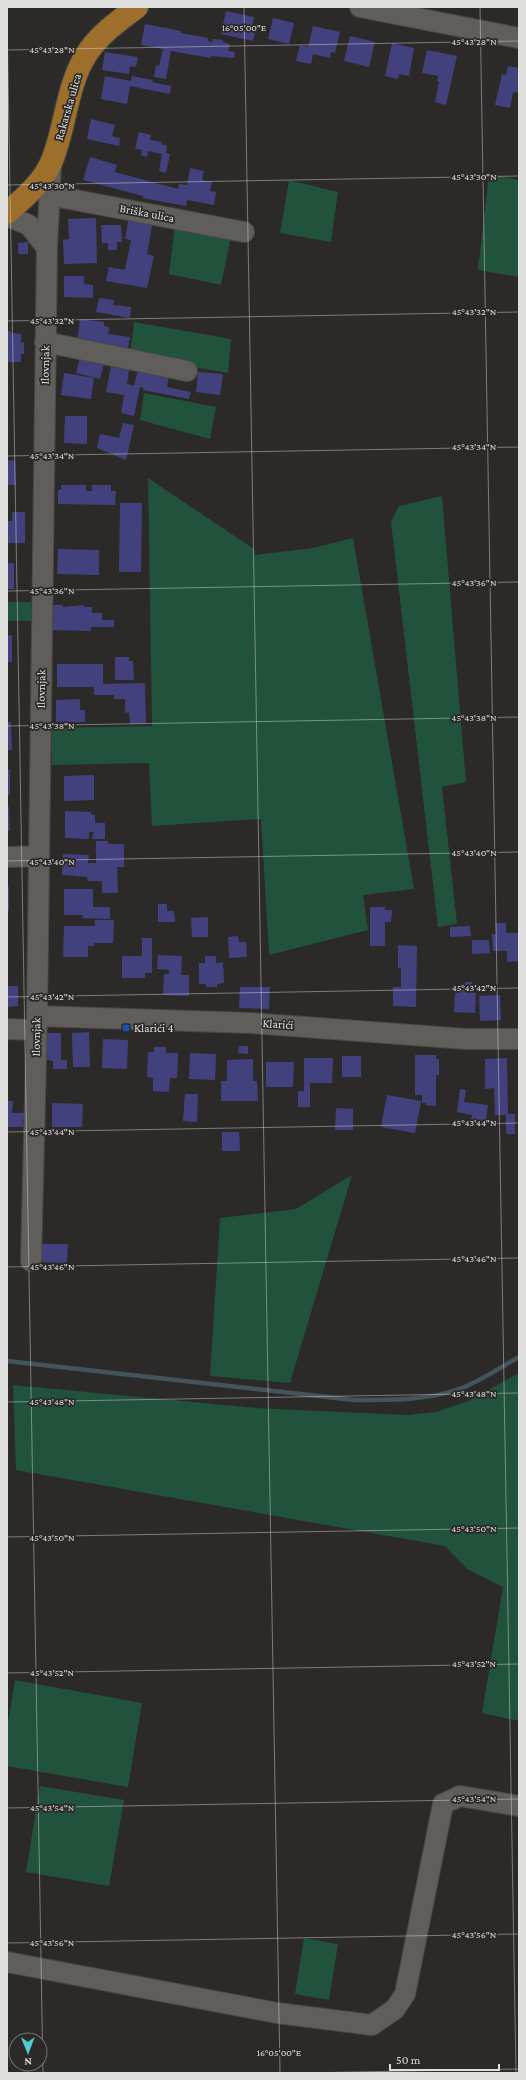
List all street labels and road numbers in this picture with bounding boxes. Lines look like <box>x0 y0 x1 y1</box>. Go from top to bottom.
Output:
street label: Rakarska ulica <box>52 72 84 142</box>
street label: Briška ulica <box>118 201 176 225</box>
street label: Ilovnjak <box>38 345 52 385</box>
street label: Ilovnjak <box>34 669 48 709</box>
street label: Klarići <box>262 1016 294 1032</box>
street label: Ilovnjak <box>29 1017 43 1057</box>

